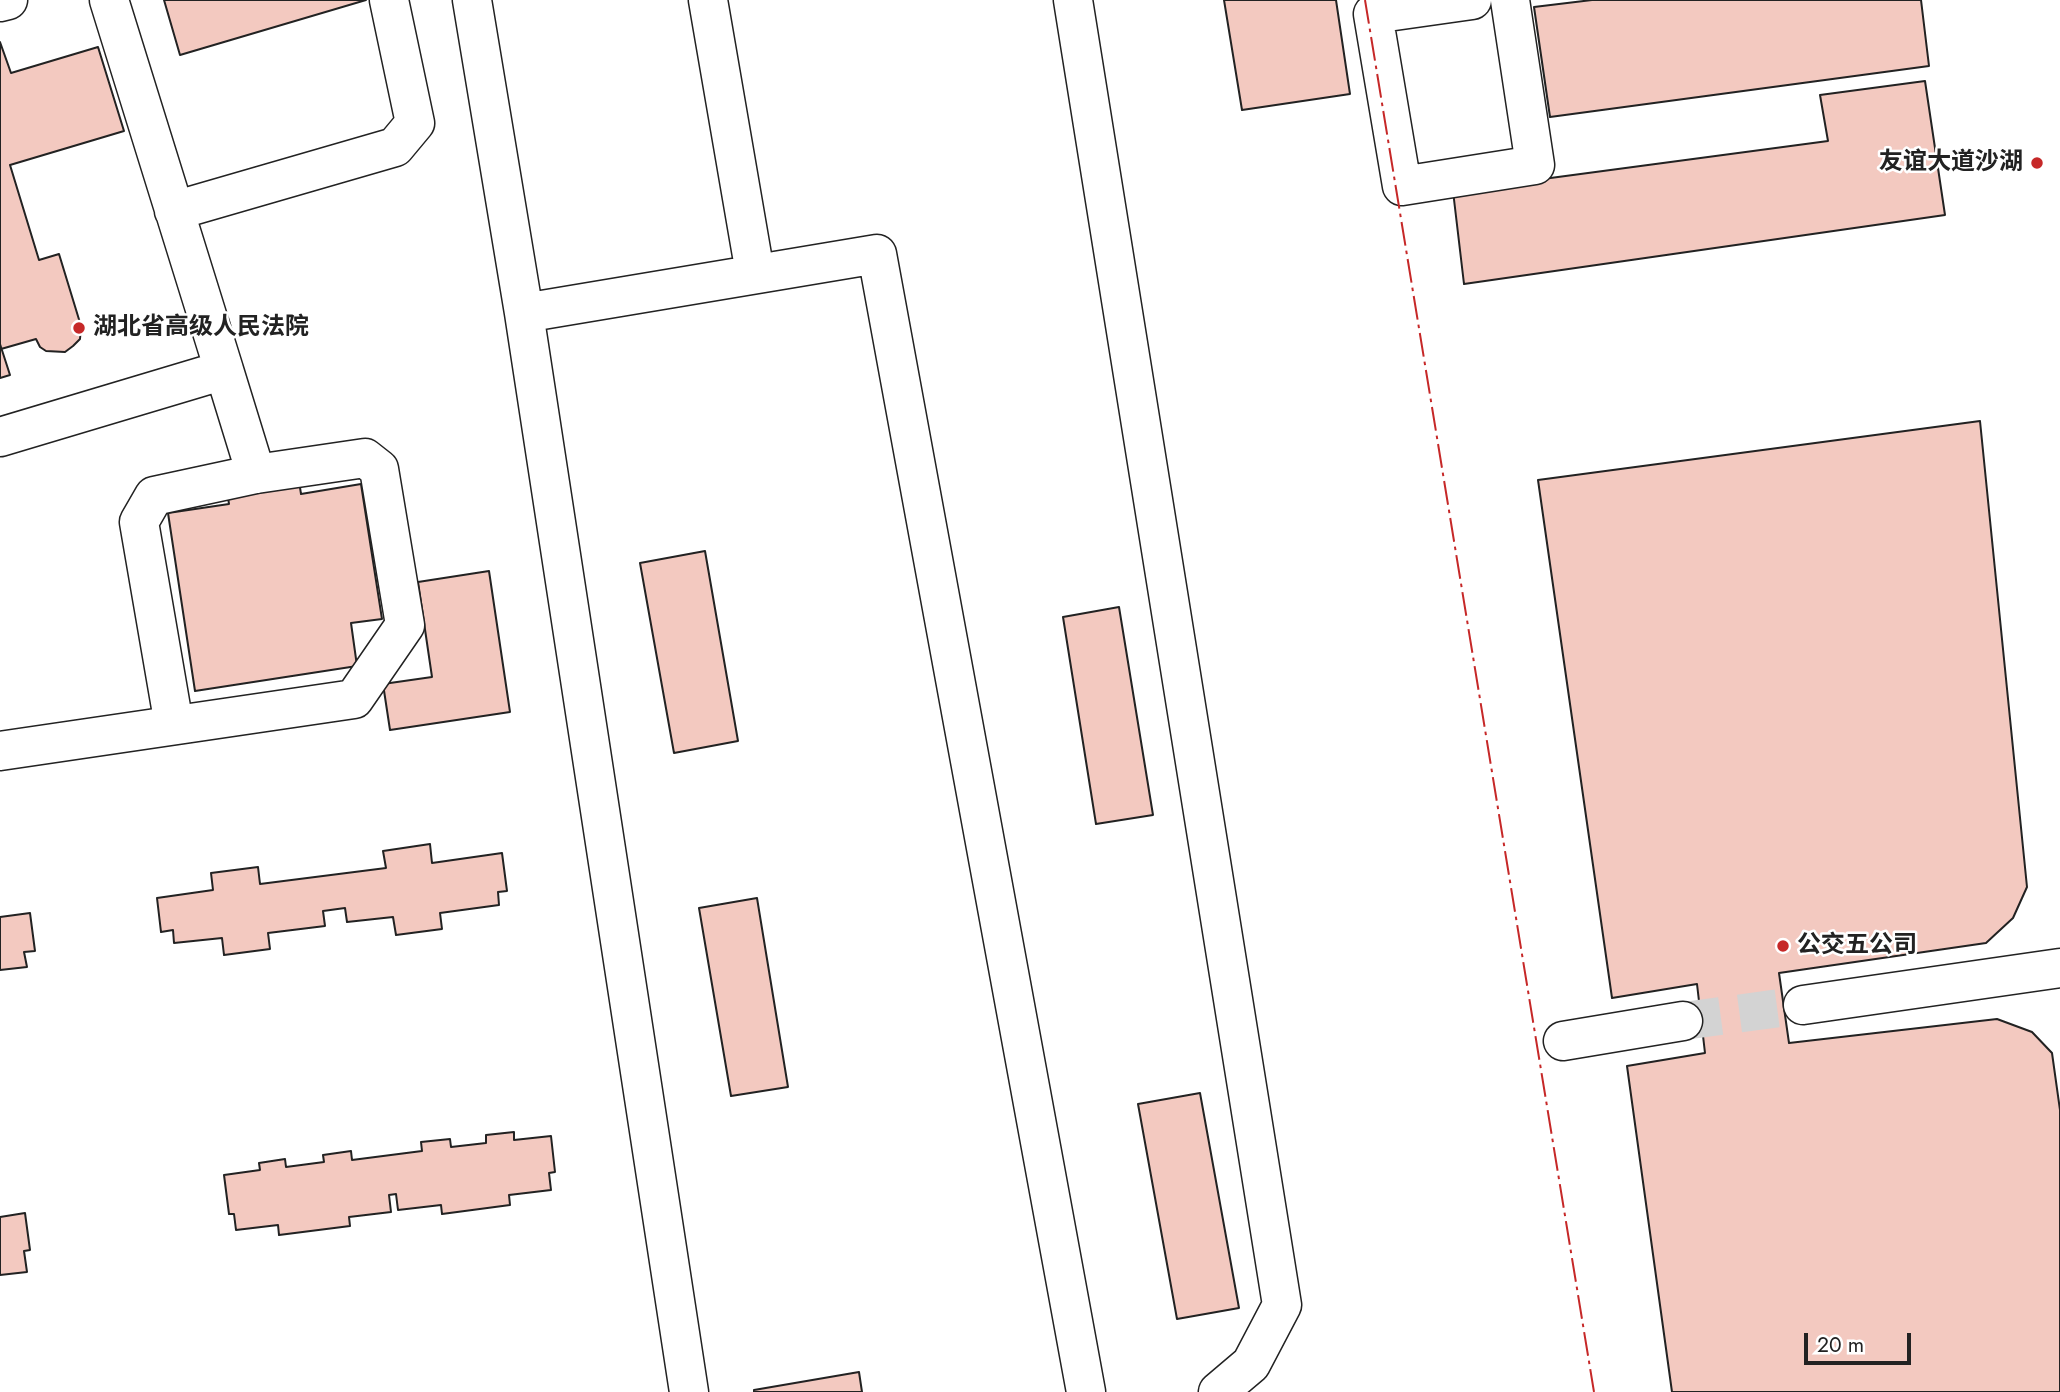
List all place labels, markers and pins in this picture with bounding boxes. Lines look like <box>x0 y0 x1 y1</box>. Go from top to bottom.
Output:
place label: 友谊大道沙湖 <box>1879 149 2023 177</box>
marker: 友谊大道沙湖 <box>2029 155 2045 171</box>
place label: 湖北省高级人民法院 <box>93 314 309 342</box>
marker: 湖北省高级人民法院 <box>71 320 87 336</box>
place label: 公交五公司 <box>1797 932 1917 960</box>
marker: 公交五公司 <box>1775 938 1791 954</box>

